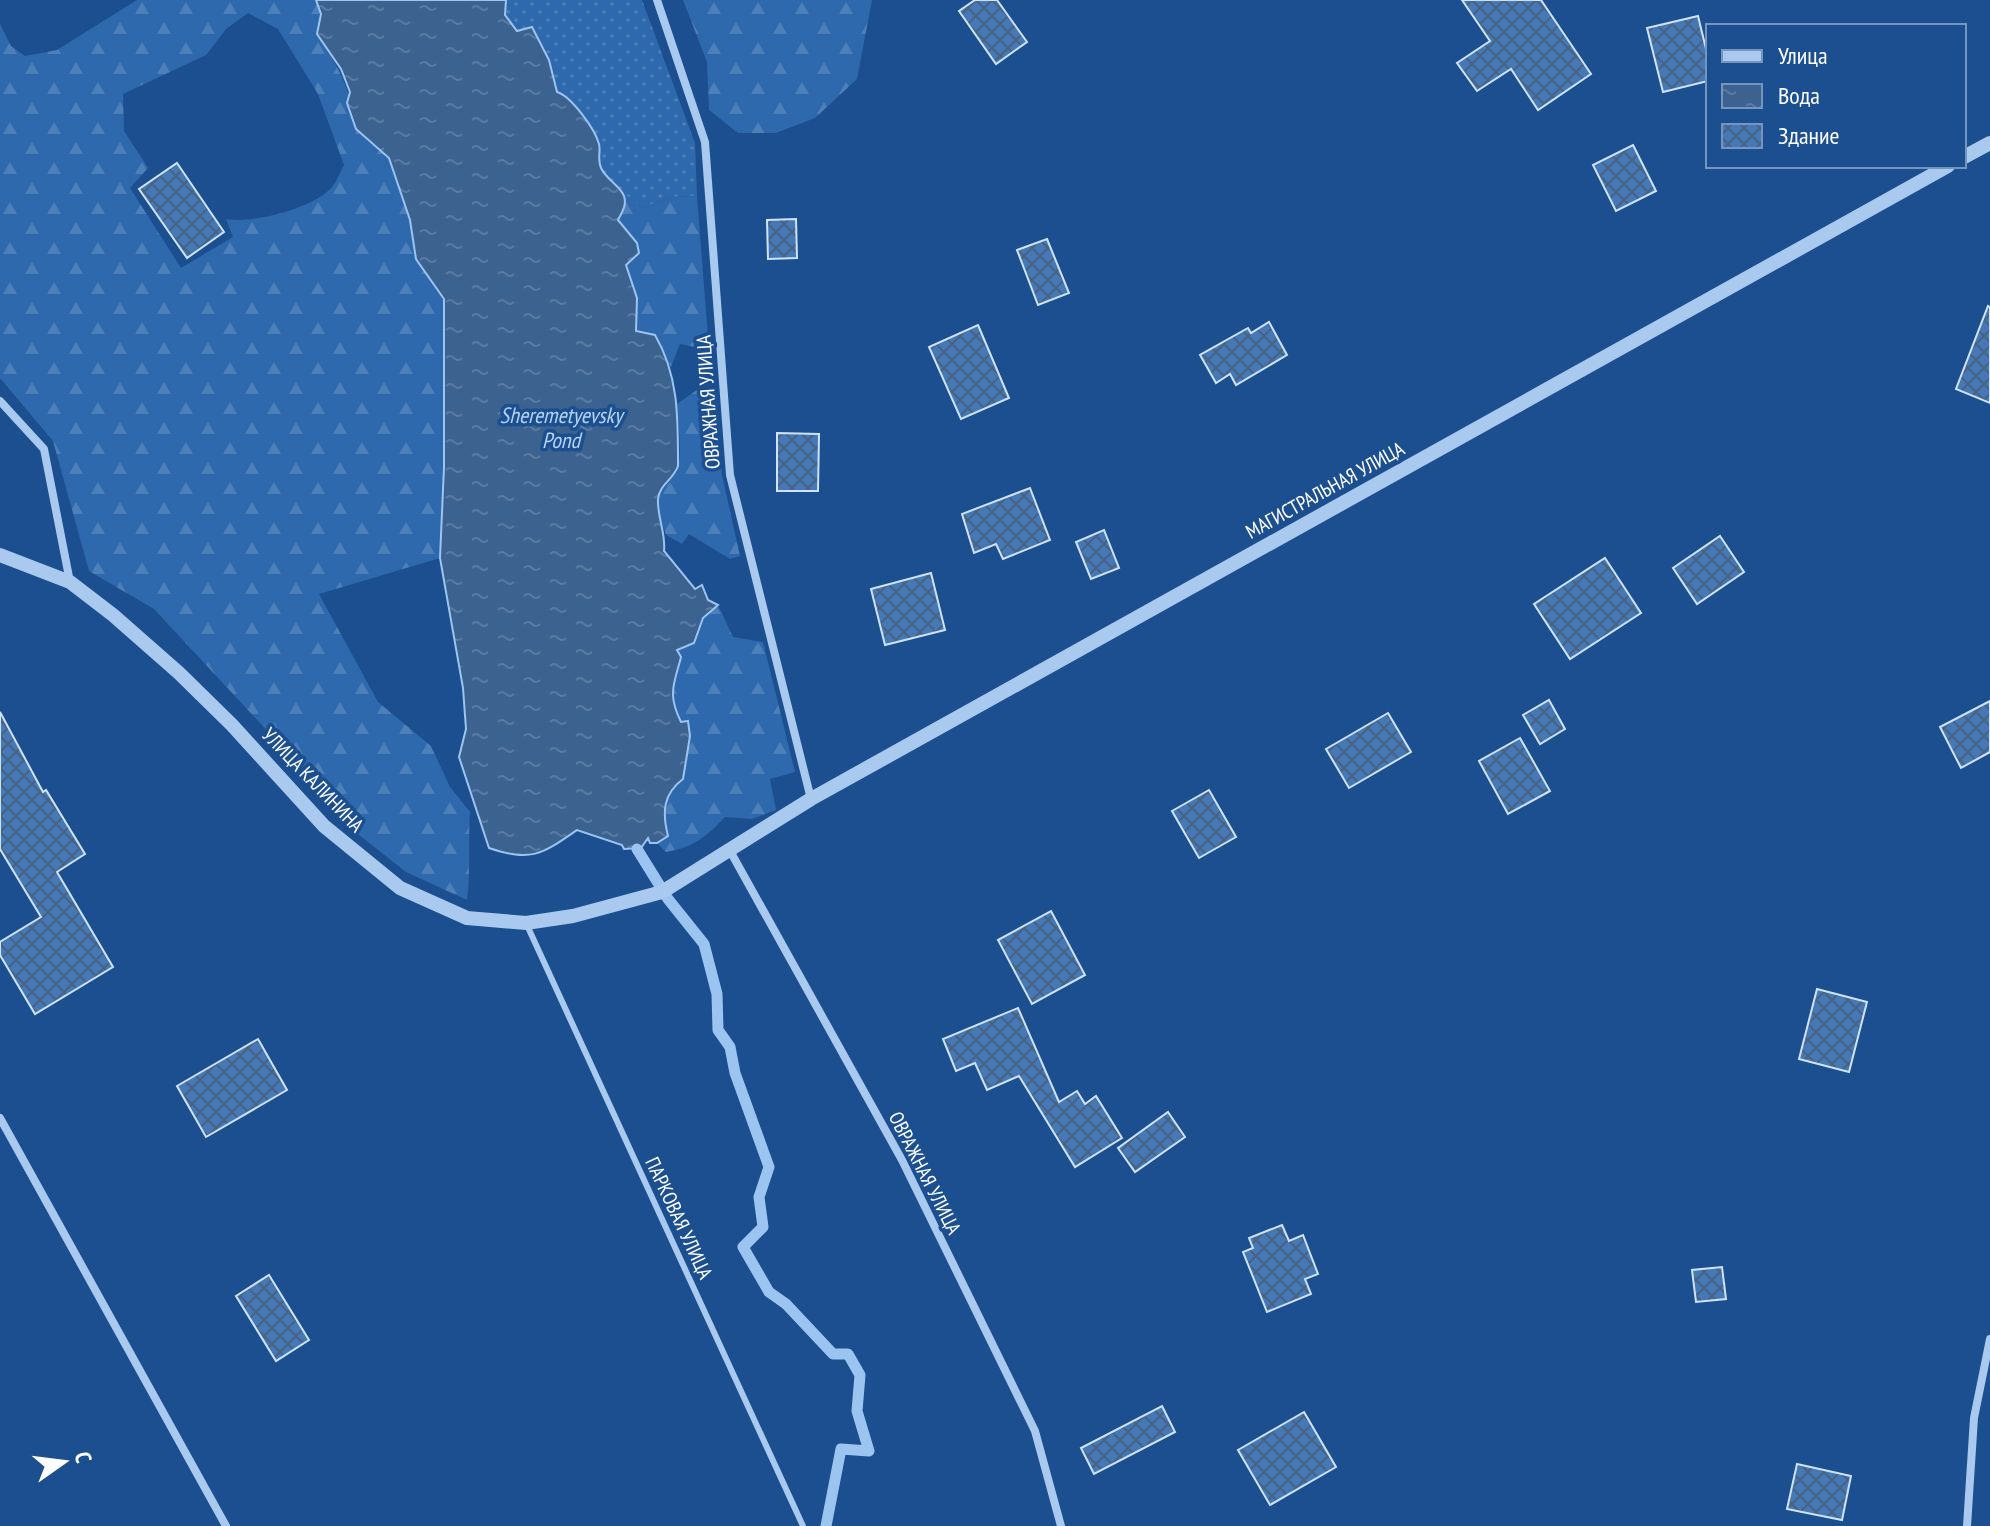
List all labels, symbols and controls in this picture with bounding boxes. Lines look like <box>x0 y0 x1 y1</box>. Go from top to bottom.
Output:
legend <box>1706 24 1966 168</box>
text: Улица <box>1778 40 1828 71</box>
text: Вода <box>1778 80 1820 111</box>
text: Здание <box>1778 120 1839 151</box>
street label: ОВРАЖНАЯ УЛИЦА <box>690 334 726 470</box>
water label: Sheremetyevsky Pond <box>500 401 625 454</box>
street label: МАГИСТРАЛЬНАЯ УЛИЦА <box>1241 435 1409 544</box>
street label: УЛИЦА КАЛИНИНА <box>257 722 370 838</box>
street label: ОВРАЖНАЯ УЛИЦА <box>883 1107 967 1239</box>
street label: ПАРКОВАЯ УЛИЦА <box>639 1153 719 1284</box>
north arrow <box>24 1422 104 1502</box>
text: С <box>69 1449 98 1465</box>

